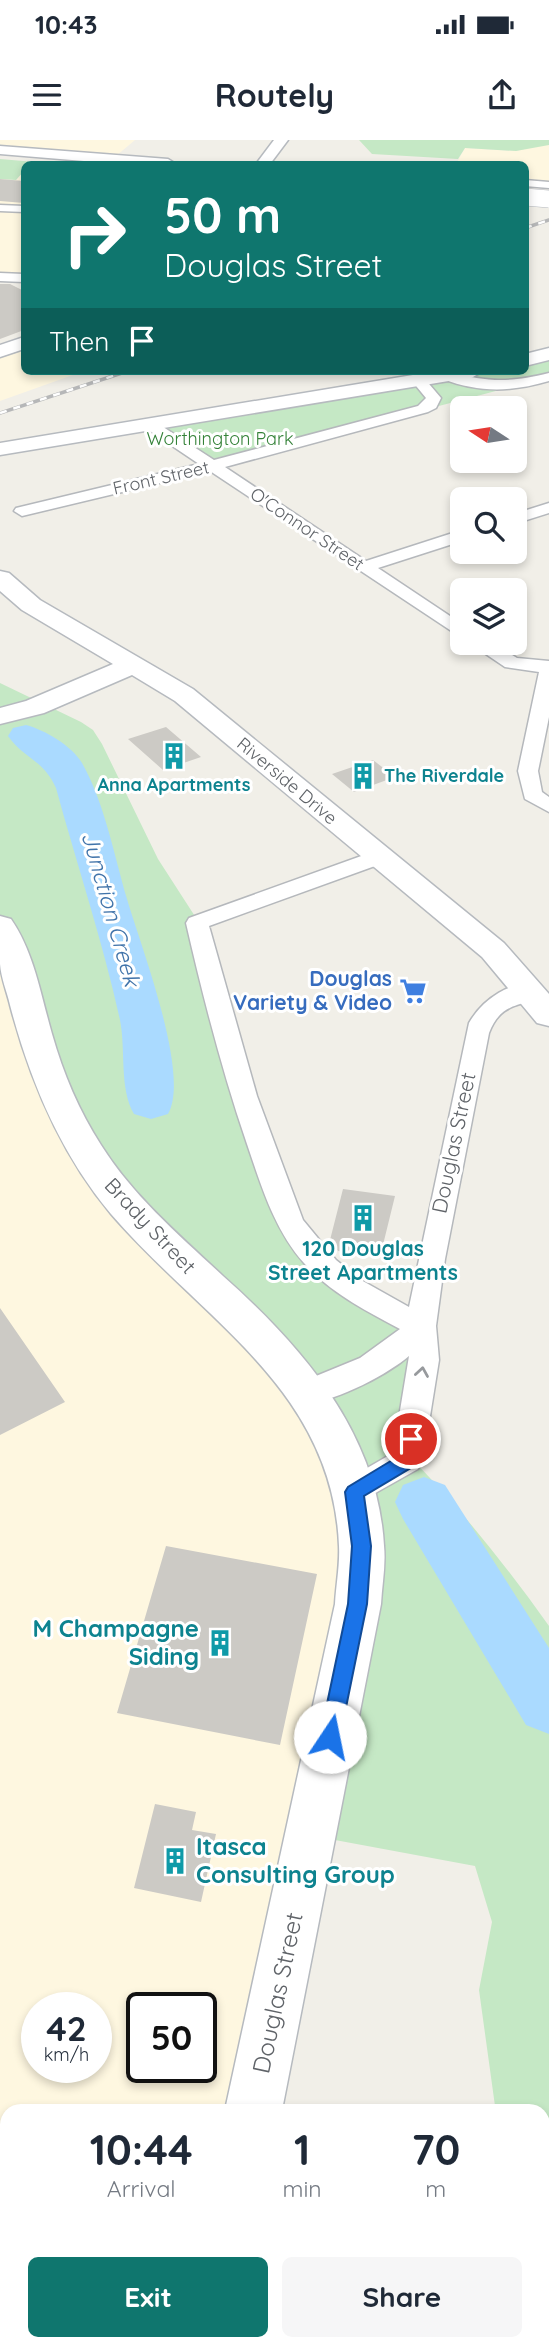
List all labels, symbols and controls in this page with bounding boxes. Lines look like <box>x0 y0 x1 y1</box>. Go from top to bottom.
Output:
text: 10:43 <box>35 8 97 41</box>
text: Routely <box>215 75 334 115</box>
icon: menu <box>28 76 66 114</box>
icon: share <box>483 76 521 114</box>
text: 50 m <box>164 184 281 245</box>
icon: right <box>49 189 140 280</box>
text: Douglas Street <box>164 245 382 285</box>
icon: arrive <box>123 322 161 360</box>
text: Then <box>49 325 109 358</box>
north arrow <box>450 396 527 472</box>
map controls <box>450 396 527 655</box>
park label: Worthington Park <box>146 427 294 450</box>
street label: Front Street <box>111 455 211 500</box>
street label: O'Connor Street <box>246 482 369 575</box>
button: search <box>450 487 527 564</box>
button: layers <box>450 578 527 655</box>
street label: Riverside Drive <box>232 732 342 829</box>
building icon: Anna Apartments <box>159 741 189 771</box>
building icon: The Riverdale <box>348 761 378 791</box>
place label: The Riverdale <box>384 764 504 787</box>
place label: Anna Apartments <box>98 773 251 796</box>
water label: Junction Creek <box>76 828 148 991</box>
place label: Douglas Variety & Video <box>233 965 392 1015</box>
supermarket icon: Douglas Variety & Video <box>398 976 428 1006</box>
street label: Douglas Street <box>425 1070 481 1216</box>
street label: Brady Street <box>100 1172 202 1279</box>
building icon: 120 Douglas Street Apartments <box>348 1203 378 1233</box>
place label: 120 Douglas Street Apartments <box>268 1235 458 1285</box>
one-way arrow <box>414 1366 429 1377</box>
pin <box>381 1409 441 1469</box>
icon: arrive <box>392 1420 430 1458</box>
place label: M Champagne Siding <box>32 1613 199 1671</box>
building icon: M Champagne Siding <box>205 1628 235 1658</box>
position arrow <box>293 1700 367 1774</box>
place label: Itasca Consulting Group <box>196 1831 395 1889</box>
building icon: Itasca Consulting Group <box>160 1846 190 1876</box>
street label: Douglas Street <box>245 1910 309 2076</box>
speed limit sign: 50 <box>126 1992 217 2083</box>
text: 42 <box>46 2006 87 2050</box>
text: km/h <box>44 2043 89 2066</box>
text: 10:44 <box>90 2123 193 2176</box>
text: 1 <box>294 2123 310 2176</box>
text: 70 <box>411 2123 460 2176</box>
text: Arrival <box>107 2174 176 2203</box>
text: min <box>282 2174 322 2203</box>
text: m <box>425 2174 446 2203</box>
button: Exit <box>28 2257 268 2337</box>
button: Share <box>282 2257 522 2337</box>

